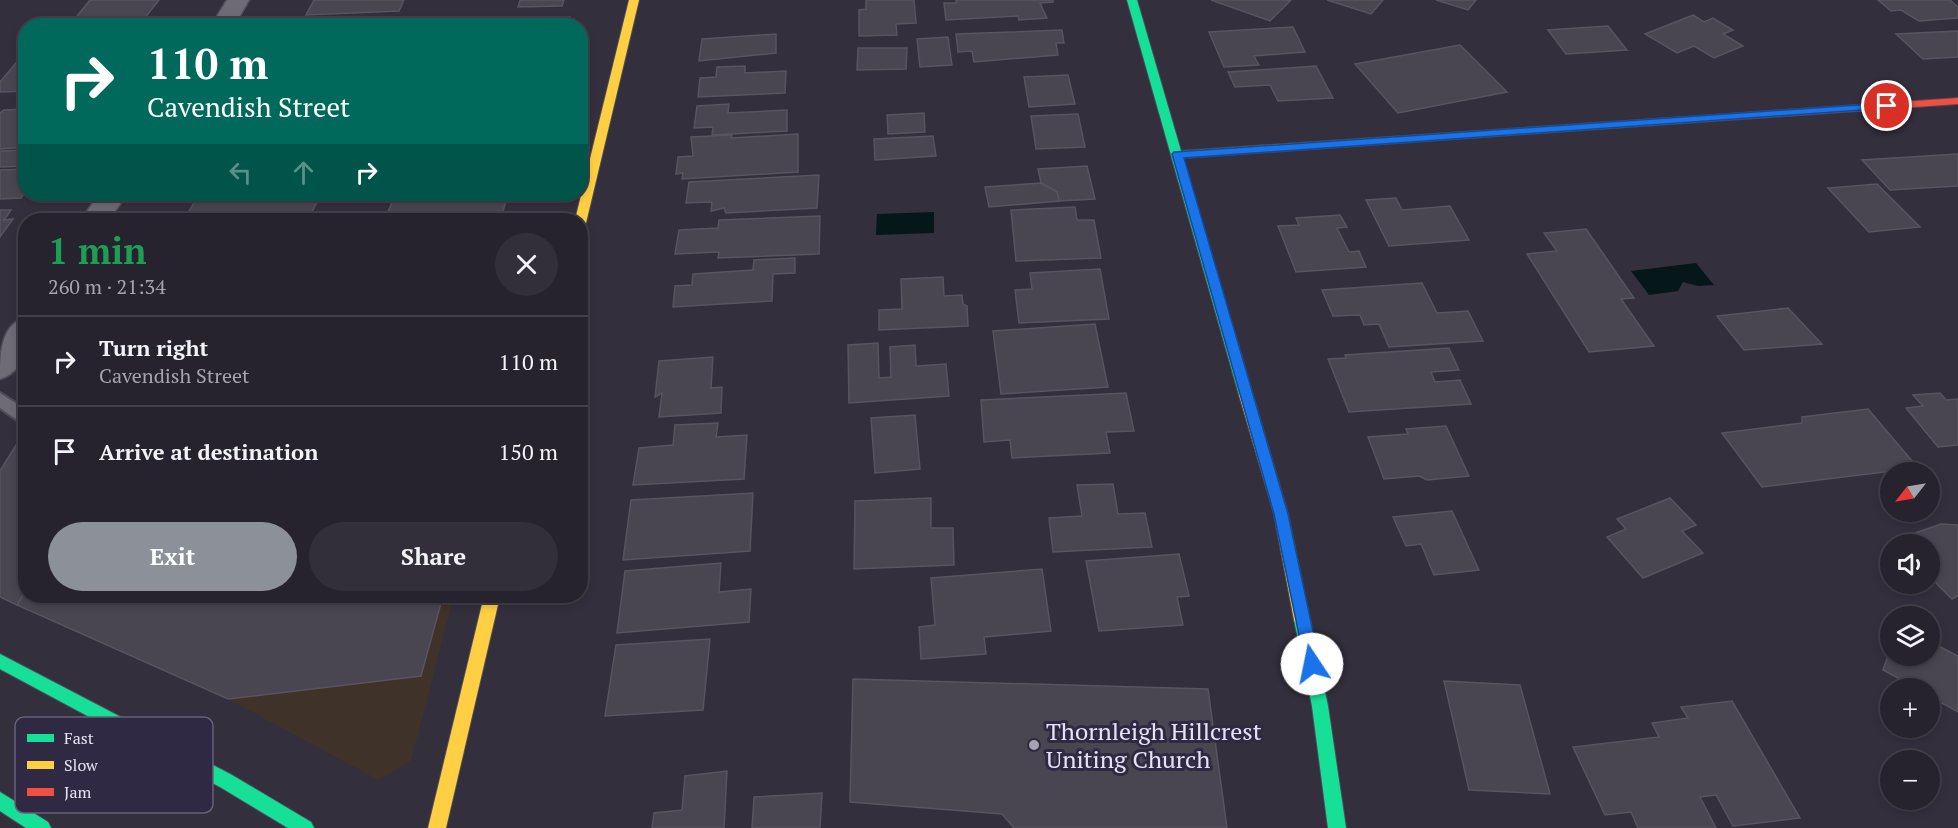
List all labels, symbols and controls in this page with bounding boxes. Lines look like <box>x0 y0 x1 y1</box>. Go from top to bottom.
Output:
text: 110 m <box>147 35 268 91</box>
icon: right <box>48 42 126 120</box>
pin <box>1861 80 1912 131</box>
text: Cavendish Street <box>147 89 350 125</box>
icon: arrive <box>1870 89 1903 122</box>
icon: left <box>224 156 257 189</box>
icon: ahead <box>287 156 320 189</box>
icon: right <box>350 156 383 189</box>
text: 1 min <box>48 227 146 274</box>
button: close <box>495 233 558 296</box>
text: 260 m · 21:34 <box>48 273 166 300</box>
text: Turn right <box>99 333 208 362</box>
icon: right <box>48 345 81 378</box>
text: 110 m <box>498 347 558 376</box>
text: Cavendish Street <box>99 362 249 389</box>
icon: arrive <box>48 435 81 468</box>
text: Arrive at destination <box>99 437 318 466</box>
text: 150 m <box>498 437 558 466</box>
north arrow <box>1880 462 1940 522</box>
map controls <box>1880 462 1940 810</box>
button: Exit <box>48 522 297 591</box>
button: Share <box>309 522 558 591</box>
button: sound <box>1880 534 1940 594</box>
button: layers <box>1880 606 1940 666</box>
position arrow <box>1280 632 1344 696</box>
button: + <box>1880 678 1940 738</box>
place label: Thornleigh Hillcrest Uniting Church <box>1046 715 1262 775</box>
legend <box>15 717 213 813</box>
text: Fast <box>64 727 94 749</box>
marker: Thornleigh Hillcrest Uniting Church <box>1027 738 1041 752</box>
button: − <box>1880 750 1940 810</box>
text: Slow <box>64 754 98 776</box>
text: Jam <box>64 781 92 803</box>

